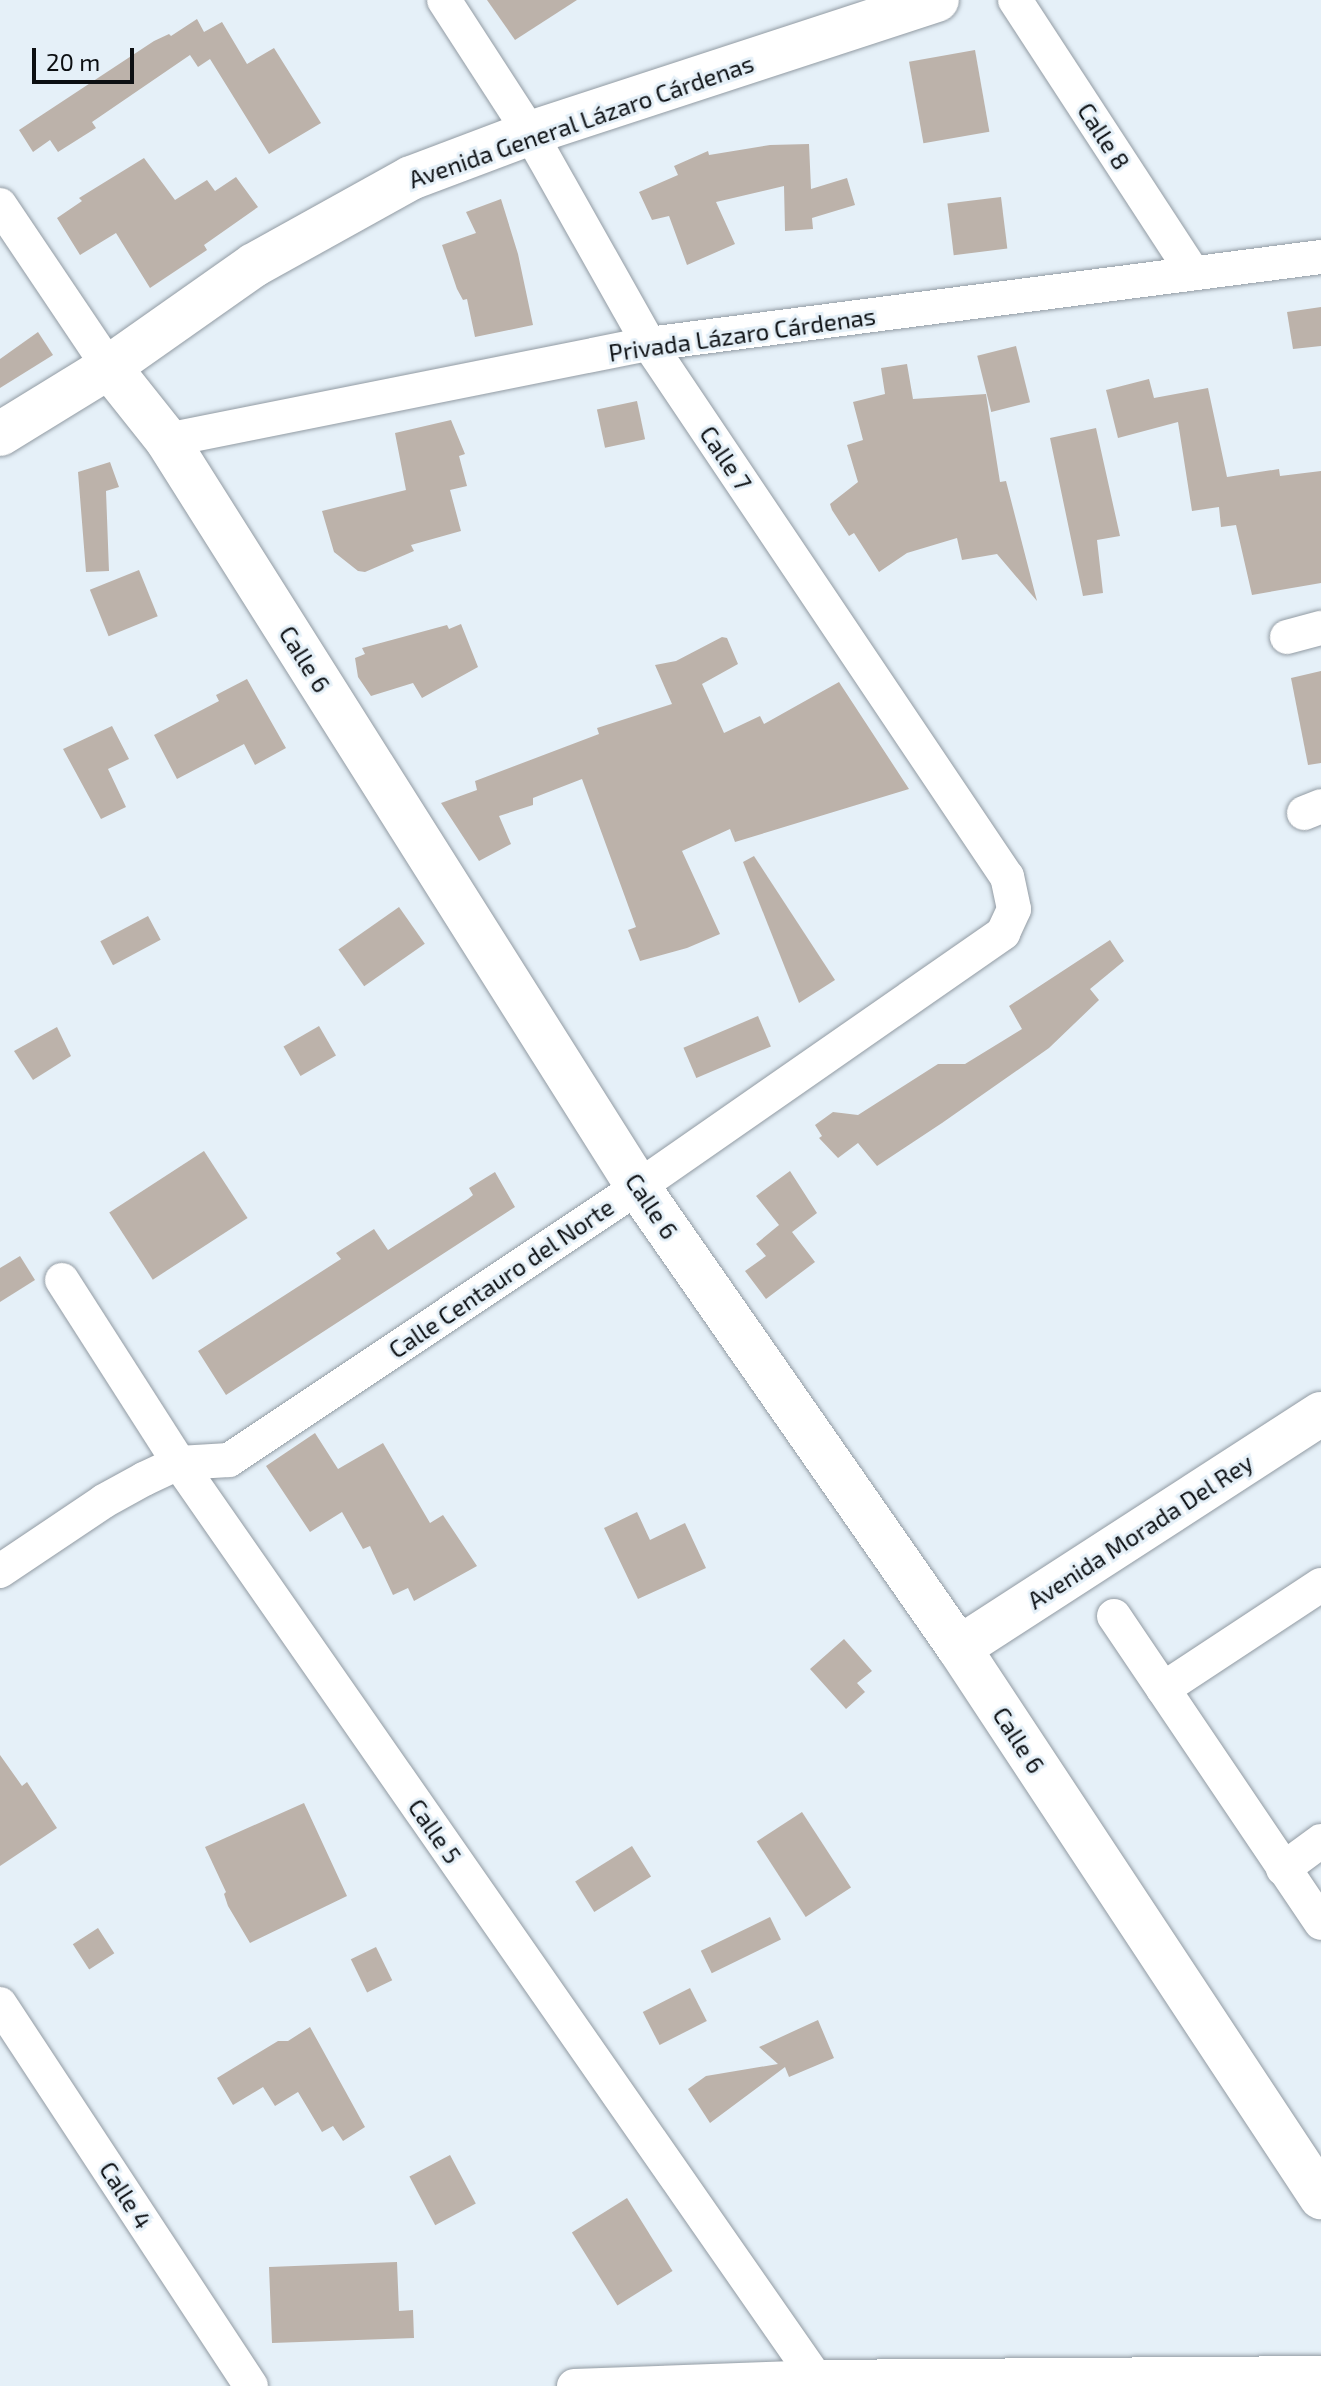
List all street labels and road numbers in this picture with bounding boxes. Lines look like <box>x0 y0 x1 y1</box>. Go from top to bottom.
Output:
street label: Avenida General Lázaro Cárdenas <box>404 48 758 194</box>
street label: Calle 8 <box>1072 97 1136 175</box>
street label: Privada Lázaro Cárdenas <box>607 301 877 367</box>
street label: Calle 7 <box>694 420 758 496</box>
street label: Calle 6 <box>273 620 337 698</box>
street label: Calle 6 <box>620 1168 684 1244</box>
street label: Calle Centauro del Norte <box>383 1192 619 1364</box>
street label: Avenida Morada Del Rey <box>1022 1447 1258 1615</box>
street label: Calle 6 <box>987 1702 1051 1778</box>
street label: Calle 5 <box>402 1793 468 1869</box>
street label: Calle 4 <box>94 2156 158 2234</box>

